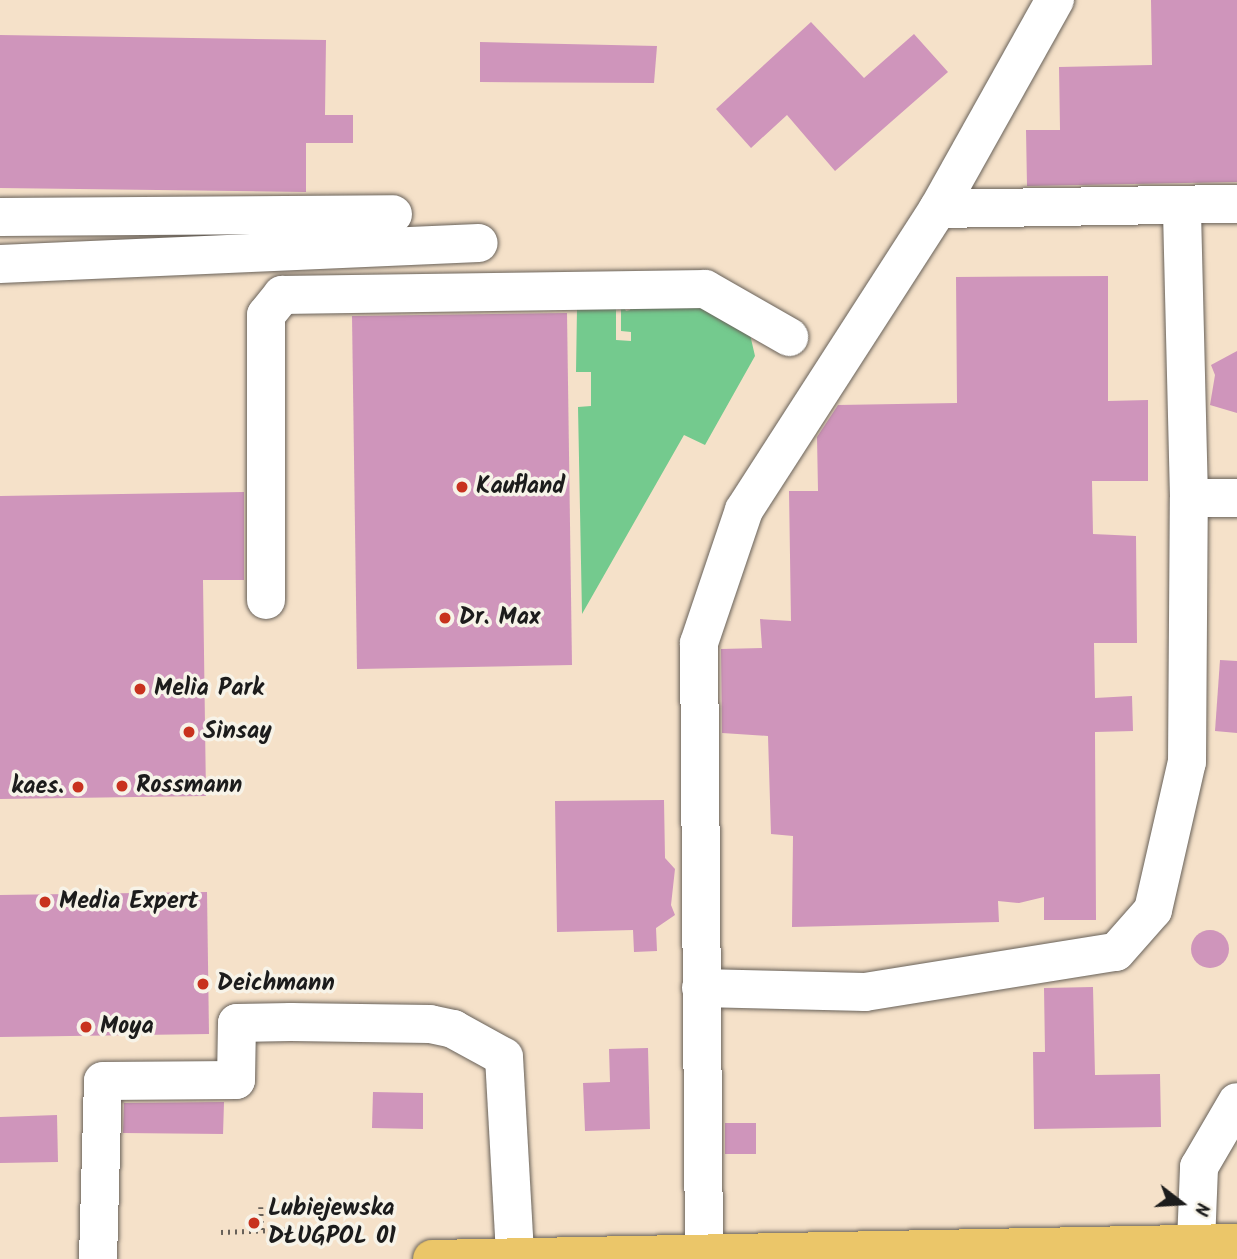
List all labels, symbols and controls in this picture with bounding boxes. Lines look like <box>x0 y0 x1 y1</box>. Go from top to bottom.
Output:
place label: Kaufland <box>476 473 565 501</box>
marker: Kaufland <box>454 479 470 495</box>
place label: Dr. Max <box>459 604 540 632</box>
marker: Dr. Max <box>437 610 453 626</box>
place label: Melia Park <box>154 675 264 703</box>
marker: Melia Park <box>132 681 148 697</box>
place label: Sinsay <box>203 718 272 746</box>
marker: Sinsay <box>181 724 197 740</box>
place label: Rossmann <box>136 772 242 800</box>
place label: kaes. <box>11 773 64 801</box>
marker: Rossmann <box>114 778 130 794</box>
marker: kaes. <box>70 779 86 795</box>
place label: Media Expert <box>59 888 198 916</box>
marker: Media Expert <box>37 894 53 910</box>
place label: Deichmann <box>217 970 335 998</box>
marker: Deichmann <box>195 976 211 992</box>
place label: Moya <box>100 1013 154 1041</box>
marker: Moya <box>78 1019 94 1035</box>
north arrow <box>1146 1168 1216 1238</box>
place label: Lubiejewska DŁUGPOL 01 <box>268 1195 396 1251</box>
text: N <box>1185 1199 1217 1219</box>
marker: Lubiejewska DŁUGPOL 01 <box>246 1215 262 1231</box>

